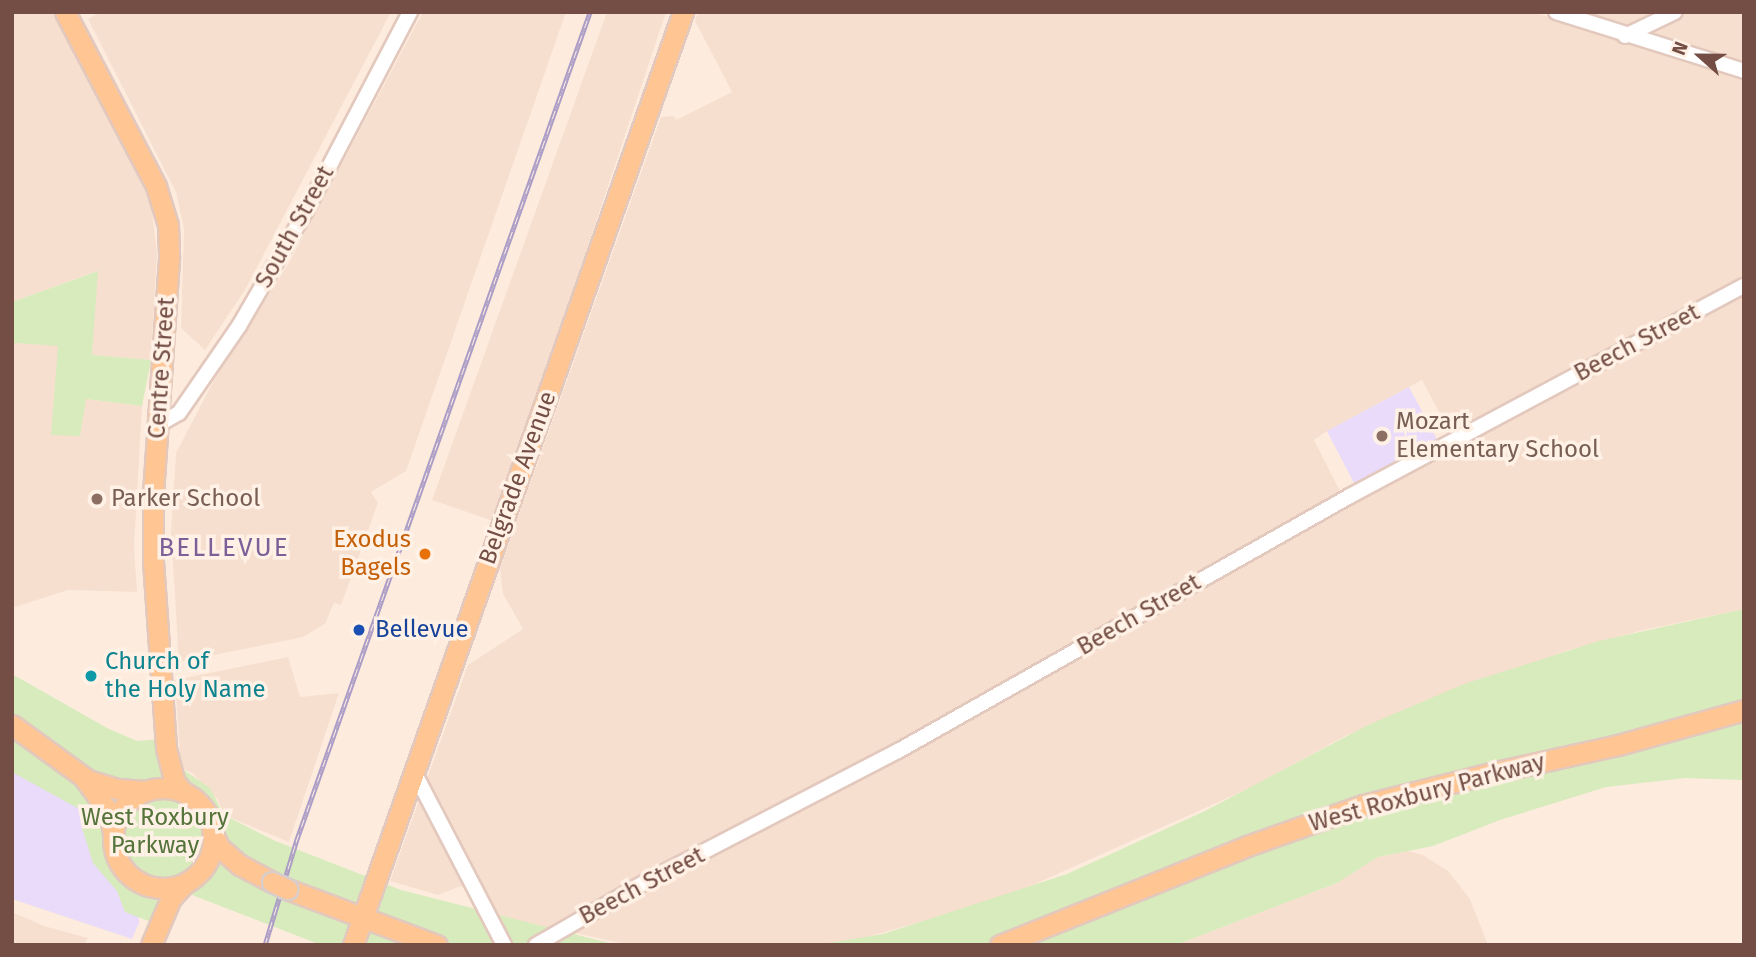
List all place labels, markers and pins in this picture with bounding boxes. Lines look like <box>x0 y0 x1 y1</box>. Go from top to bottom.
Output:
place label: Mozart Elementary School <box>1396 408 1599 464</box>
marker: Mozart Elementary School <box>1374 428 1390 444</box>
place label: Parker School <box>111 485 260 513</box>
marker: Parker School <box>89 491 105 507</box>
place label: Exodus Bagels <box>333 526 411 582</box>
marker: Exodus Bagels <box>417 546 433 562</box>
place label: Bellevue <box>375 616 468 644</box>
marker: Bellevue <box>349 620 369 640</box>
place label: Church of the Holy Name <box>105 648 266 704</box>
marker: Church of the Holy Name <box>83 668 99 684</box>

